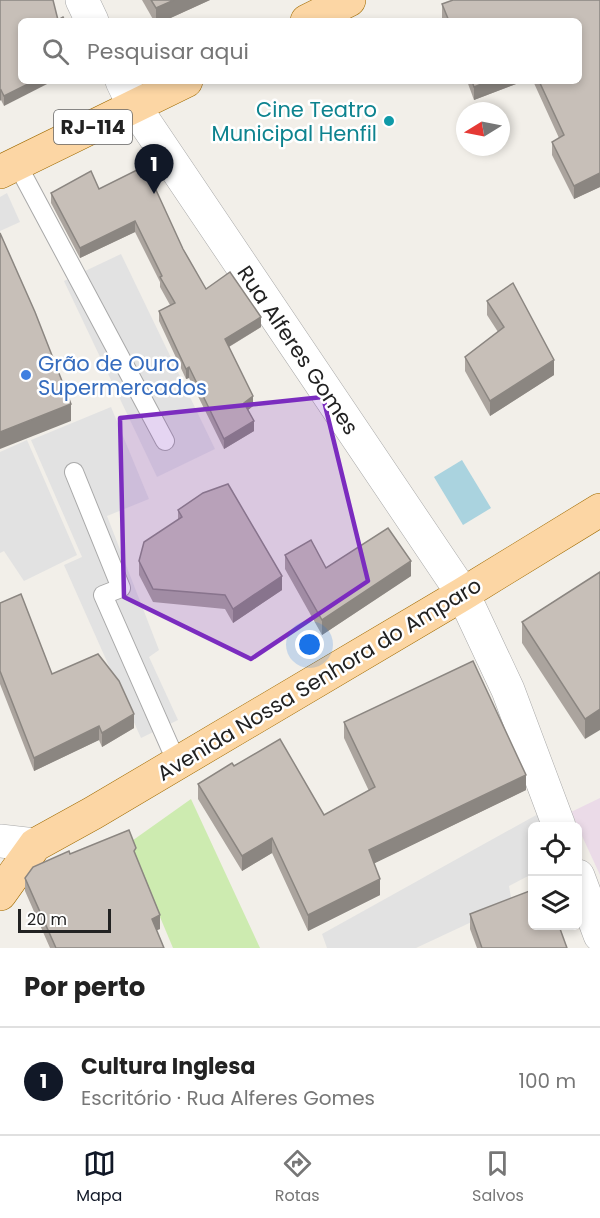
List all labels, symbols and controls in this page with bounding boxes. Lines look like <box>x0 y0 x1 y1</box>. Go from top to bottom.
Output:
search box <box>18 18 582 84</box>
icon: search <box>39 35 72 68</box>
text: Pesquisar aqui <box>87 36 249 67</box>
place label: Cine Teatro Municipal Henfil <box>212 95 377 148</box>
north arrow <box>456 102 510 156</box>
road number: RJ-114 <box>54 110 132 144</box>
marker: Cine Teatro Municipal Henfil <box>382 114 396 128</box>
pin: 1 <box>134 144 174 194</box>
street label: Rua Alferes Gomes <box>231 260 365 440</box>
place label: Grão de Ouro Supermercados <box>38 349 207 402</box>
marker: Grão de Ouro Supermercados <box>19 368 33 382</box>
street label: Avenida Nossa Senhora do Amparo <box>151 570 487 788</box>
your location <box>295 630 324 659</box>
map controls <box>528 822 582 930</box>
button: locate <box>528 822 582 876</box>
button: layers <box>528 876 582 930</box>
scale bar <box>18 906 111 934</box>
text: 20 m <box>27 908 67 931</box>
text: Por perto <box>24 969 145 1005</box>
text: Cultura Inglesa <box>81 1051 255 1082</box>
text: 1 <box>40 1067 47 1095</box>
text: 100 m <box>519 1067 576 1095</box>
text: Escritório · Rua Alferes Gomes <box>81 1084 375 1112</box>
tab: Mapa <box>76 1147 122 1208</box>
tab: Rotas <box>275 1147 320 1208</box>
tab: Salvos <box>472 1147 524 1208</box>

